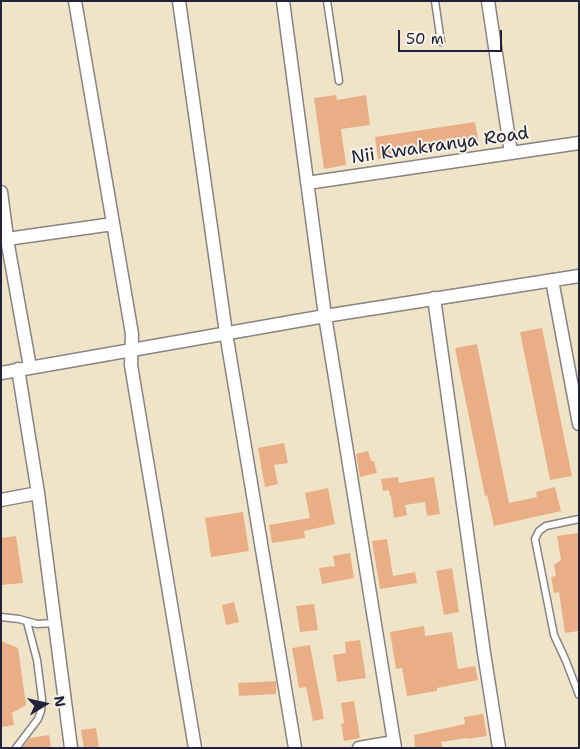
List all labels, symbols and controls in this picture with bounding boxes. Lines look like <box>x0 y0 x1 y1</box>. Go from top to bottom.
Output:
scale bar <box>400 20 504 52</box>
text: 50 m <box>406 29 444 49</box>
street label: Nii Kwakranya Road <box>350 123 530 169</box>
north arrow <box>20 679 70 729</box>
text: N <box>50 694 70 708</box>

